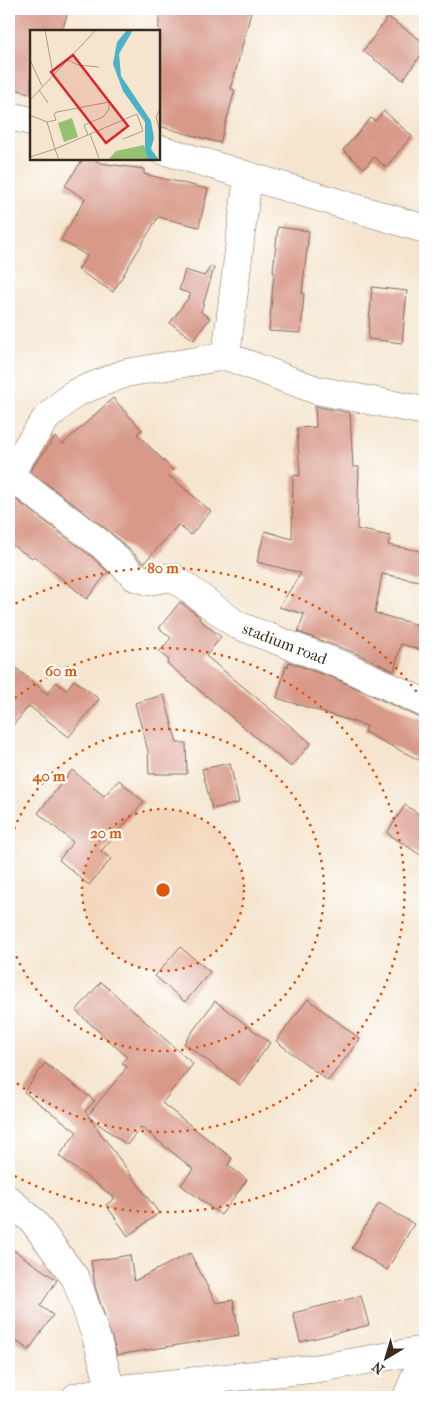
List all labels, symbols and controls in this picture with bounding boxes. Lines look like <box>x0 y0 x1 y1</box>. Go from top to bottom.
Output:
inset map <box>30 30 160 160</box>
text: 80 m <box>147 559 179 577</box>
street label: stadium road <box>240 619 330 668</box>
text: 60 m <box>45 662 78 680</box>
text: 40 m <box>32 767 66 785</box>
text: 20 m <box>90 824 122 842</box>
centre of rings <box>154 881 172 899</box>
north arrow <box>362 1334 412 1384</box>
text: N <box>369 1358 388 1378</box>

